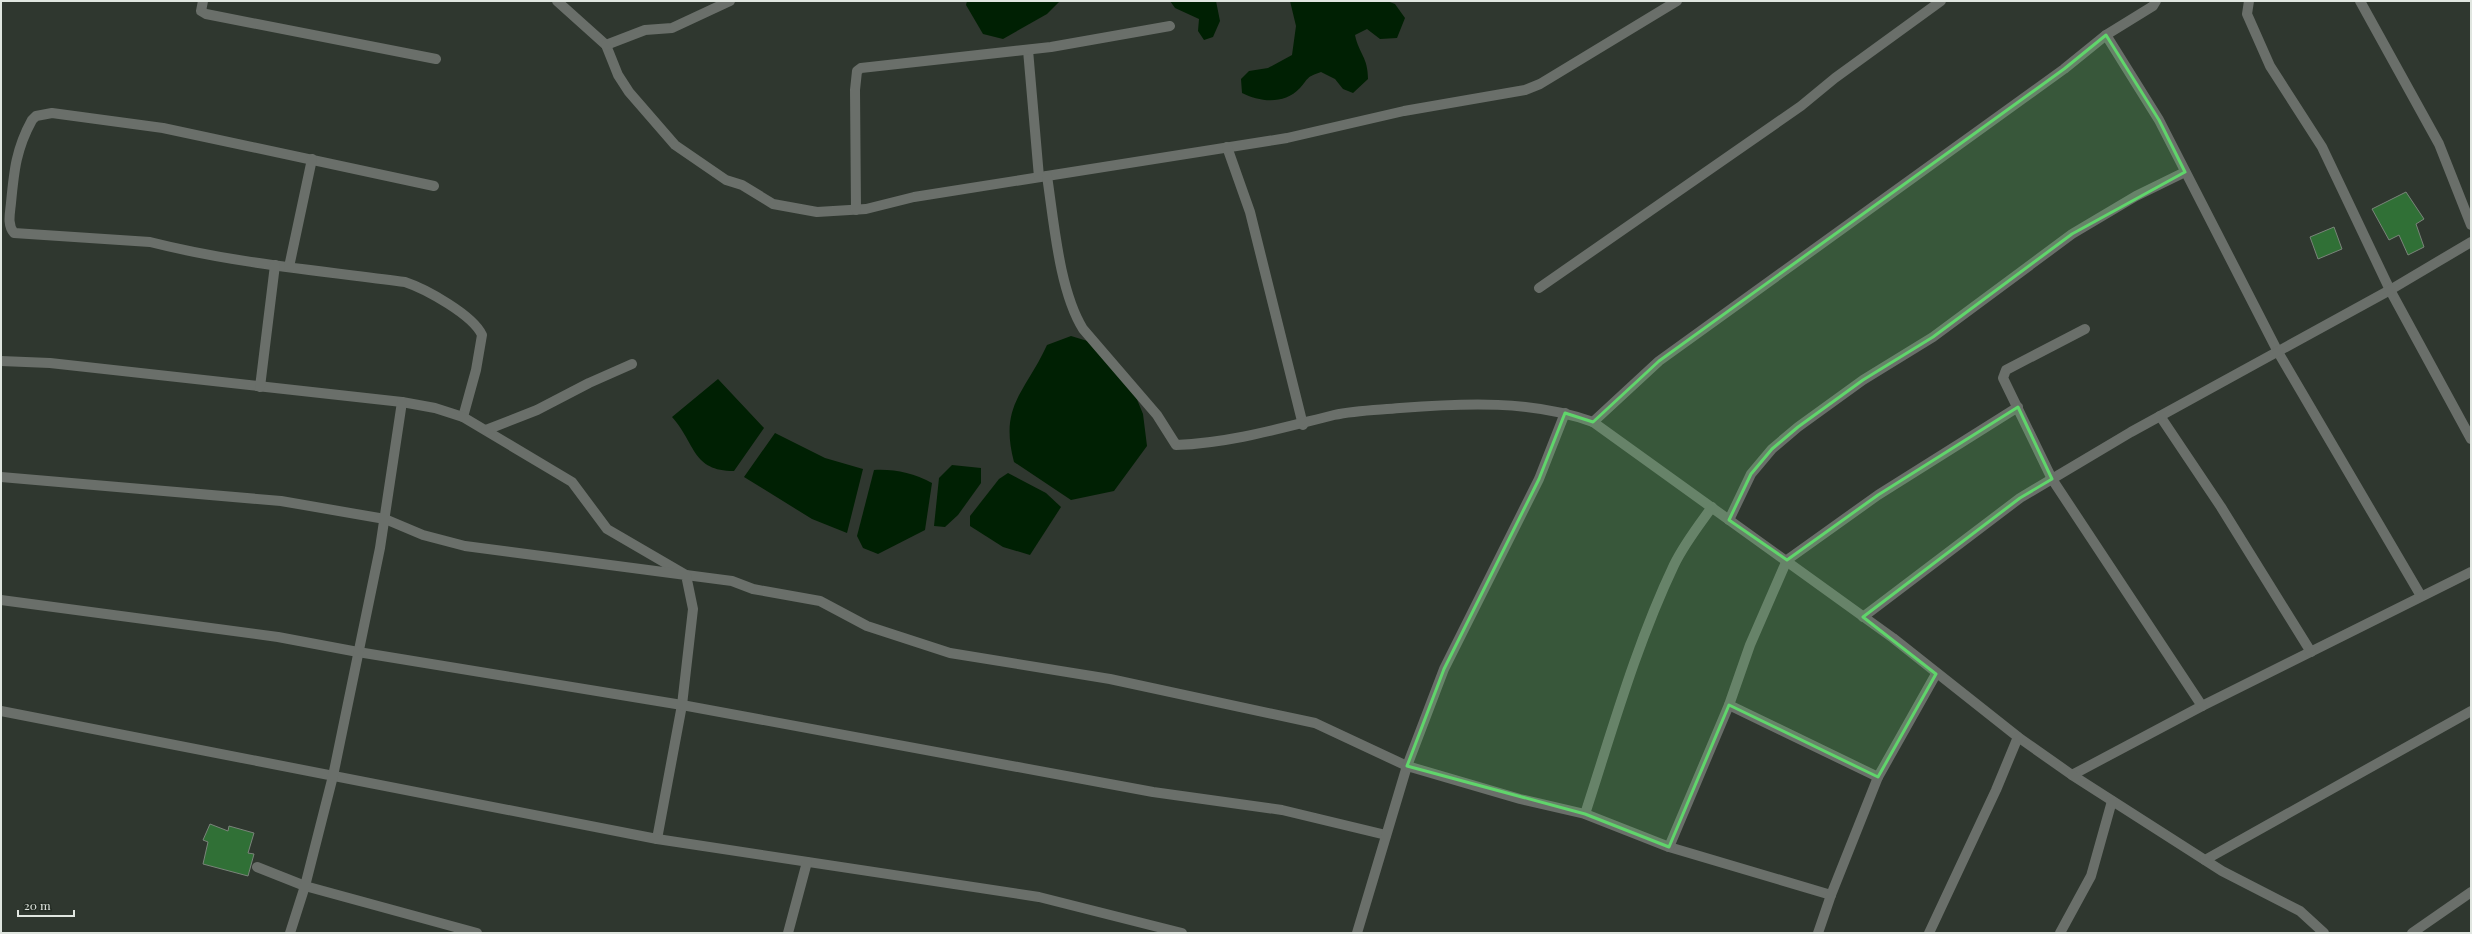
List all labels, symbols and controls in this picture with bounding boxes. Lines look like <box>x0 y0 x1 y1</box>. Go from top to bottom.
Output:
scale bar <box>18 892 74 918</box>
text: 20 m <box>24 897 51 913</box>

